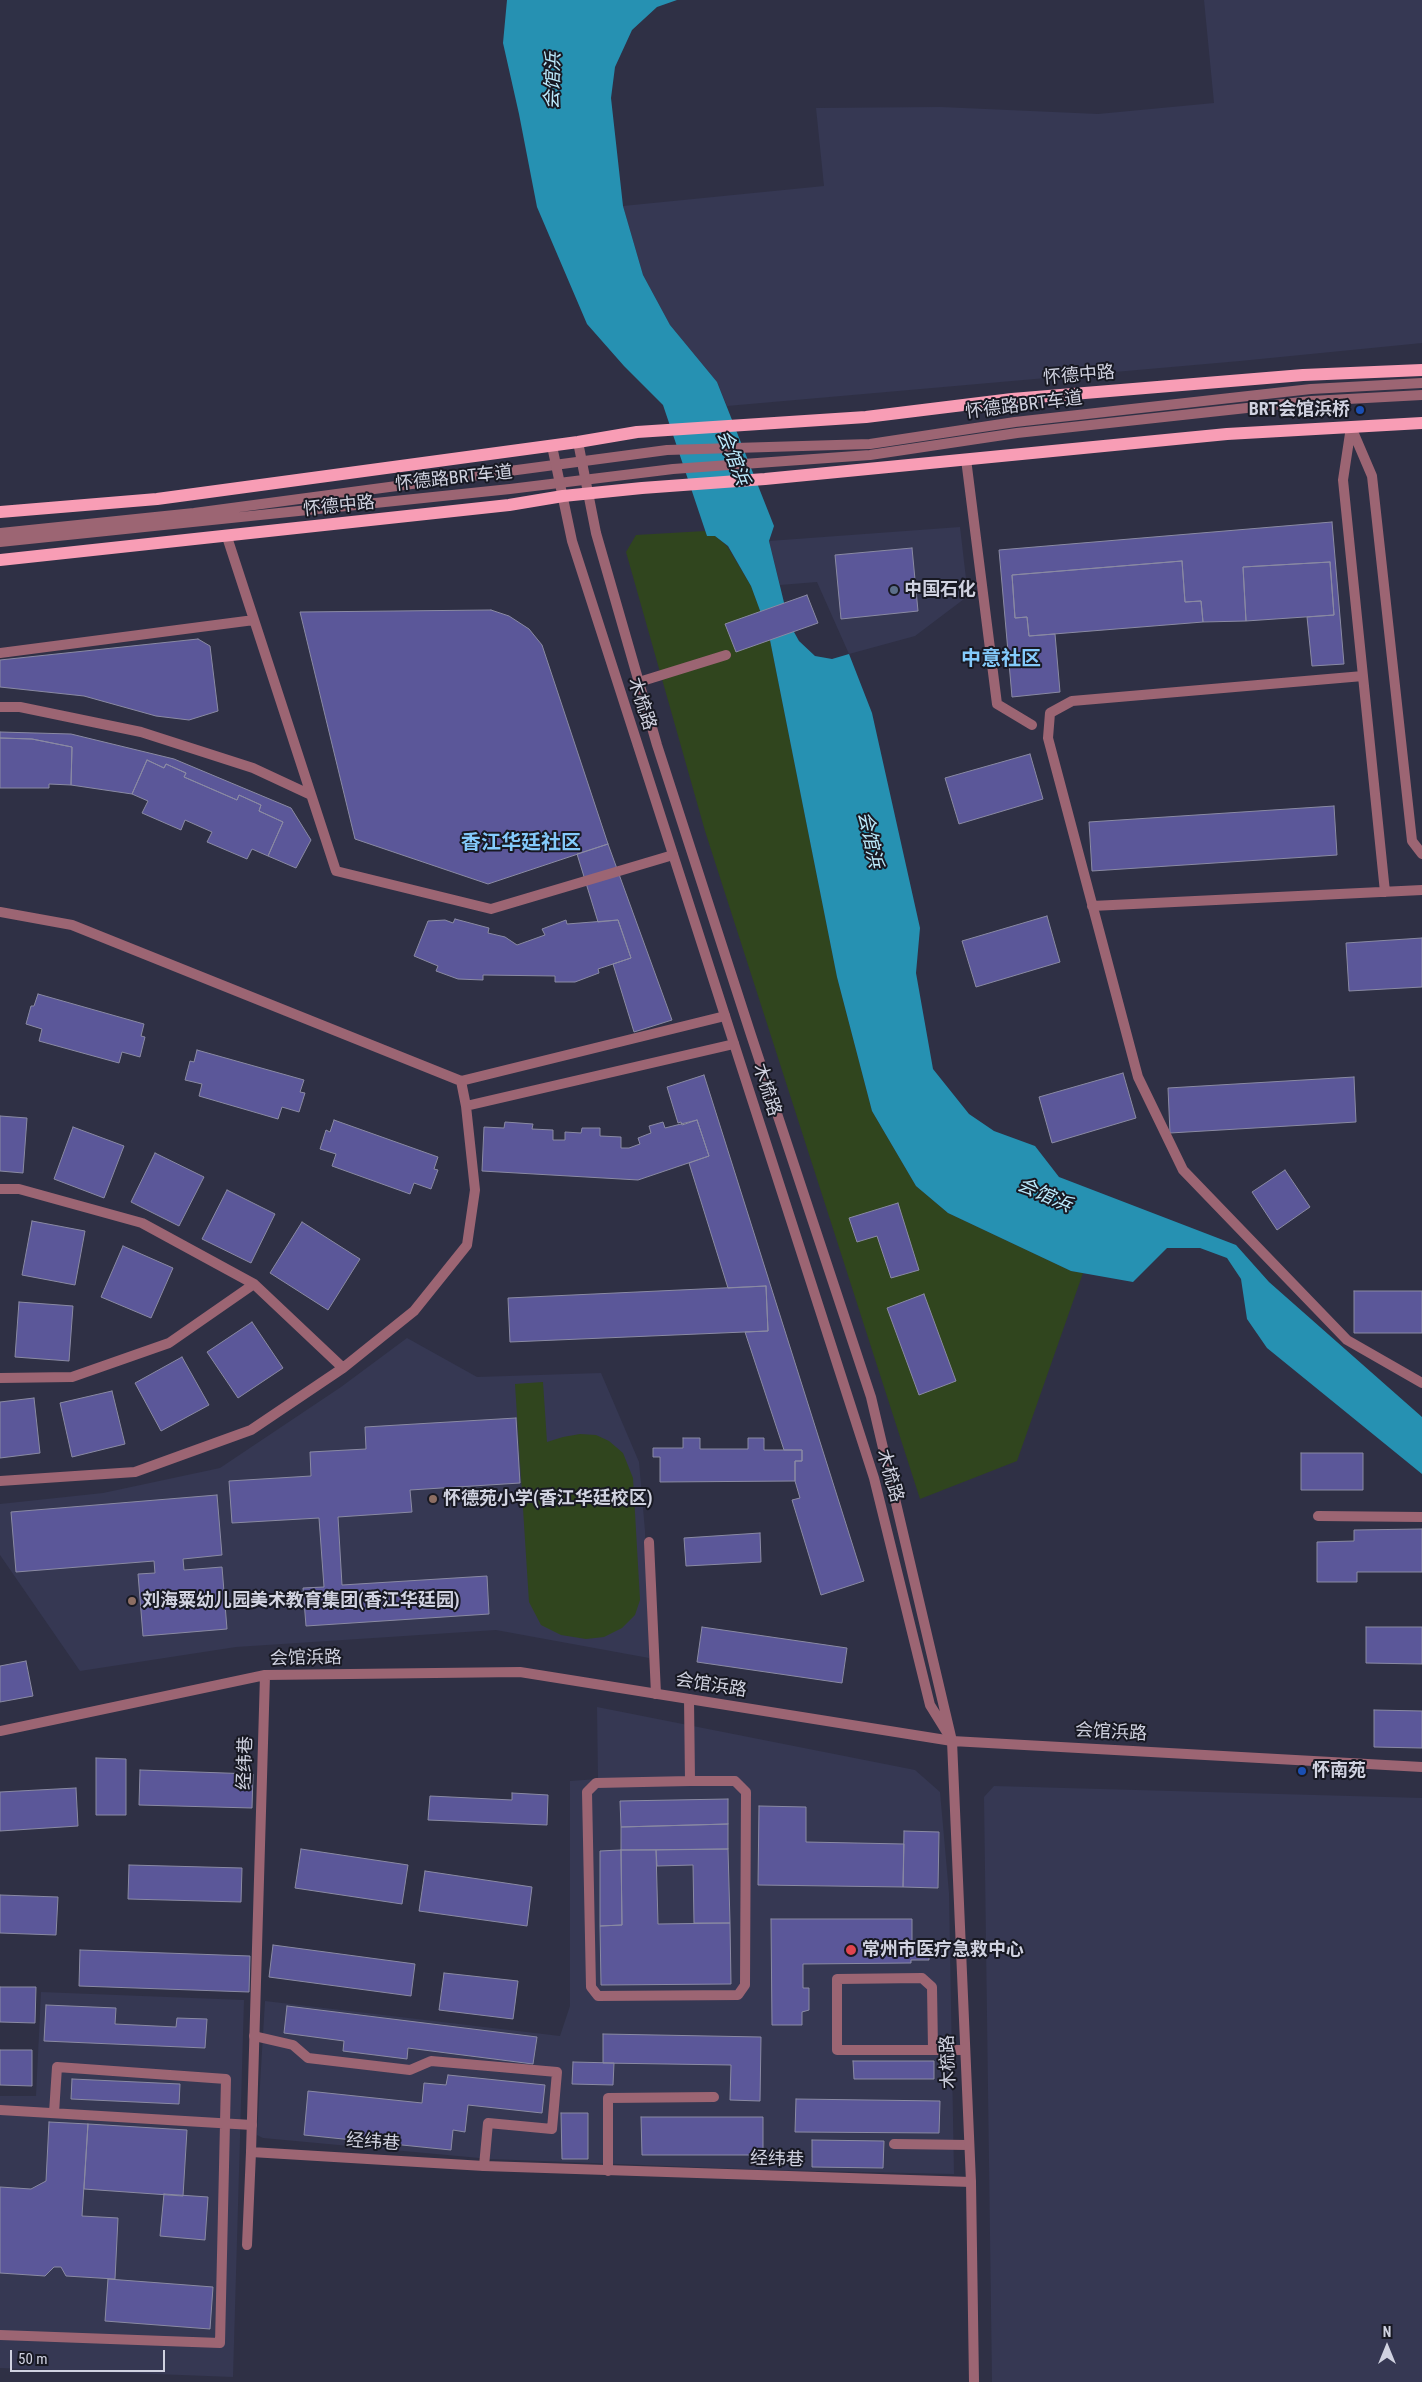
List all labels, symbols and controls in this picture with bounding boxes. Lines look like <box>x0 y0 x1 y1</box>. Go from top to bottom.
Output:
water label: 会馆浜 <box>542 52 566 110</box>
street label: 怀德中路 <box>1042 362 1116 390</box>
street label: 怀德路BRT车道 <box>964 388 1084 424</box>
place label: BRT会馆浜桥 <box>1249 399 1350 421</box>
marker: BRT会馆浜桥 <box>1354 404 1366 416</box>
water label: 会馆浜 <box>711 427 753 489</box>
street label: 怀德路BRT车道 <box>394 462 514 496</box>
street label: 怀德中路 <box>302 492 376 522</box>
place label: 中国石化 <box>904 579 976 601</box>
marker: 中国石化 <box>888 584 900 596</box>
district label: 中意社区 <box>961 648 1041 672</box>
street label: 木梳路 <box>622 675 660 733</box>
water label: 会馆浜 <box>852 810 886 870</box>
district label: 香江华廷社区 <box>461 832 581 856</box>
street label: 木梳路 <box>747 1061 785 1119</box>
water label: 会馆浜 <box>1013 1174 1075 1218</box>
street label: 木梳路 <box>871 1447 907 1505</box>
place label: 怀德苑小学(香江华廷校区) <box>443 1488 653 1510</box>
marker: 怀德苑小学(香江华廷校区) <box>427 1493 439 1505</box>
place label: 刘海粟幼儿园美术教育集团(香江华廷园) <box>142 1590 460 1612</box>
marker: 刘海粟幼儿园美术教育集团(香江华廷园) <box>126 1595 138 1607</box>
street label: 会馆浜路 <box>270 1648 342 1670</box>
street label: 会馆浜路 <box>674 1670 748 1702</box>
street label: 会馆浜路 <box>1074 1720 1148 1746</box>
street label: 经纬巷 <box>234 1736 258 1790</box>
place label: 怀南苑 <box>1312 1760 1366 1782</box>
marker: 怀南苑 <box>1296 1765 1308 1777</box>
place label: 常州市医疗急救中心 <box>862 1939 1024 1961</box>
marker: 常州市医疗急救中心 <box>844 1943 858 1957</box>
street label: 木梳路 <box>937 2035 961 2089</box>
street label: 经纬巷 <box>345 2130 401 2156</box>
street label: 经纬巷 <box>750 2148 804 2172</box>
north arrow <box>1362 2322 1412 2372</box>
text: N <box>1383 2324 1391 2340</box>
scale bar <box>12 2340 168 2372</box>
text: 50 m <box>18 2350 48 2368</box>

